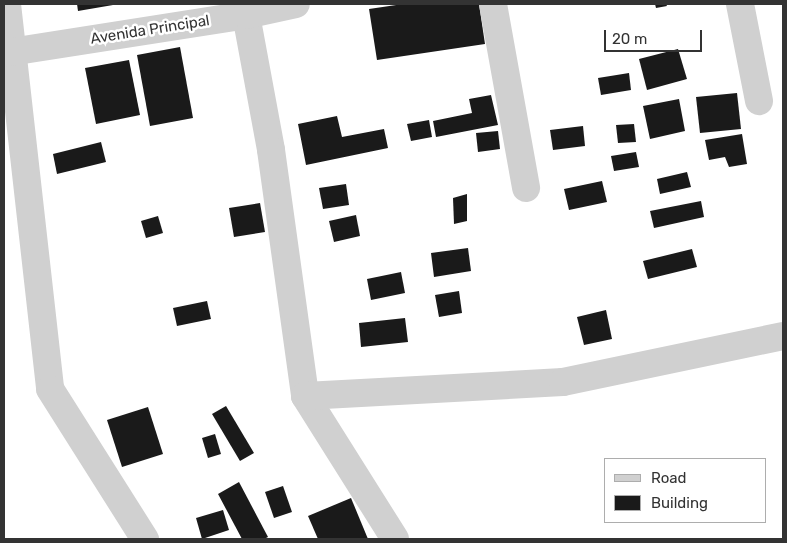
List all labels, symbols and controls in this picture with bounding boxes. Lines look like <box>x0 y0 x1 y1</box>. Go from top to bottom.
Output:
street label: Avenida Principal <box>89 12 211 48</box>
scale bar <box>607 20 704 52</box>
text: 20 m <box>612 30 647 48</box>
legend <box>604 458 767 523</box>
text: Road <box>651 469 687 487</box>
text: Building <box>651 494 708 512</box>

